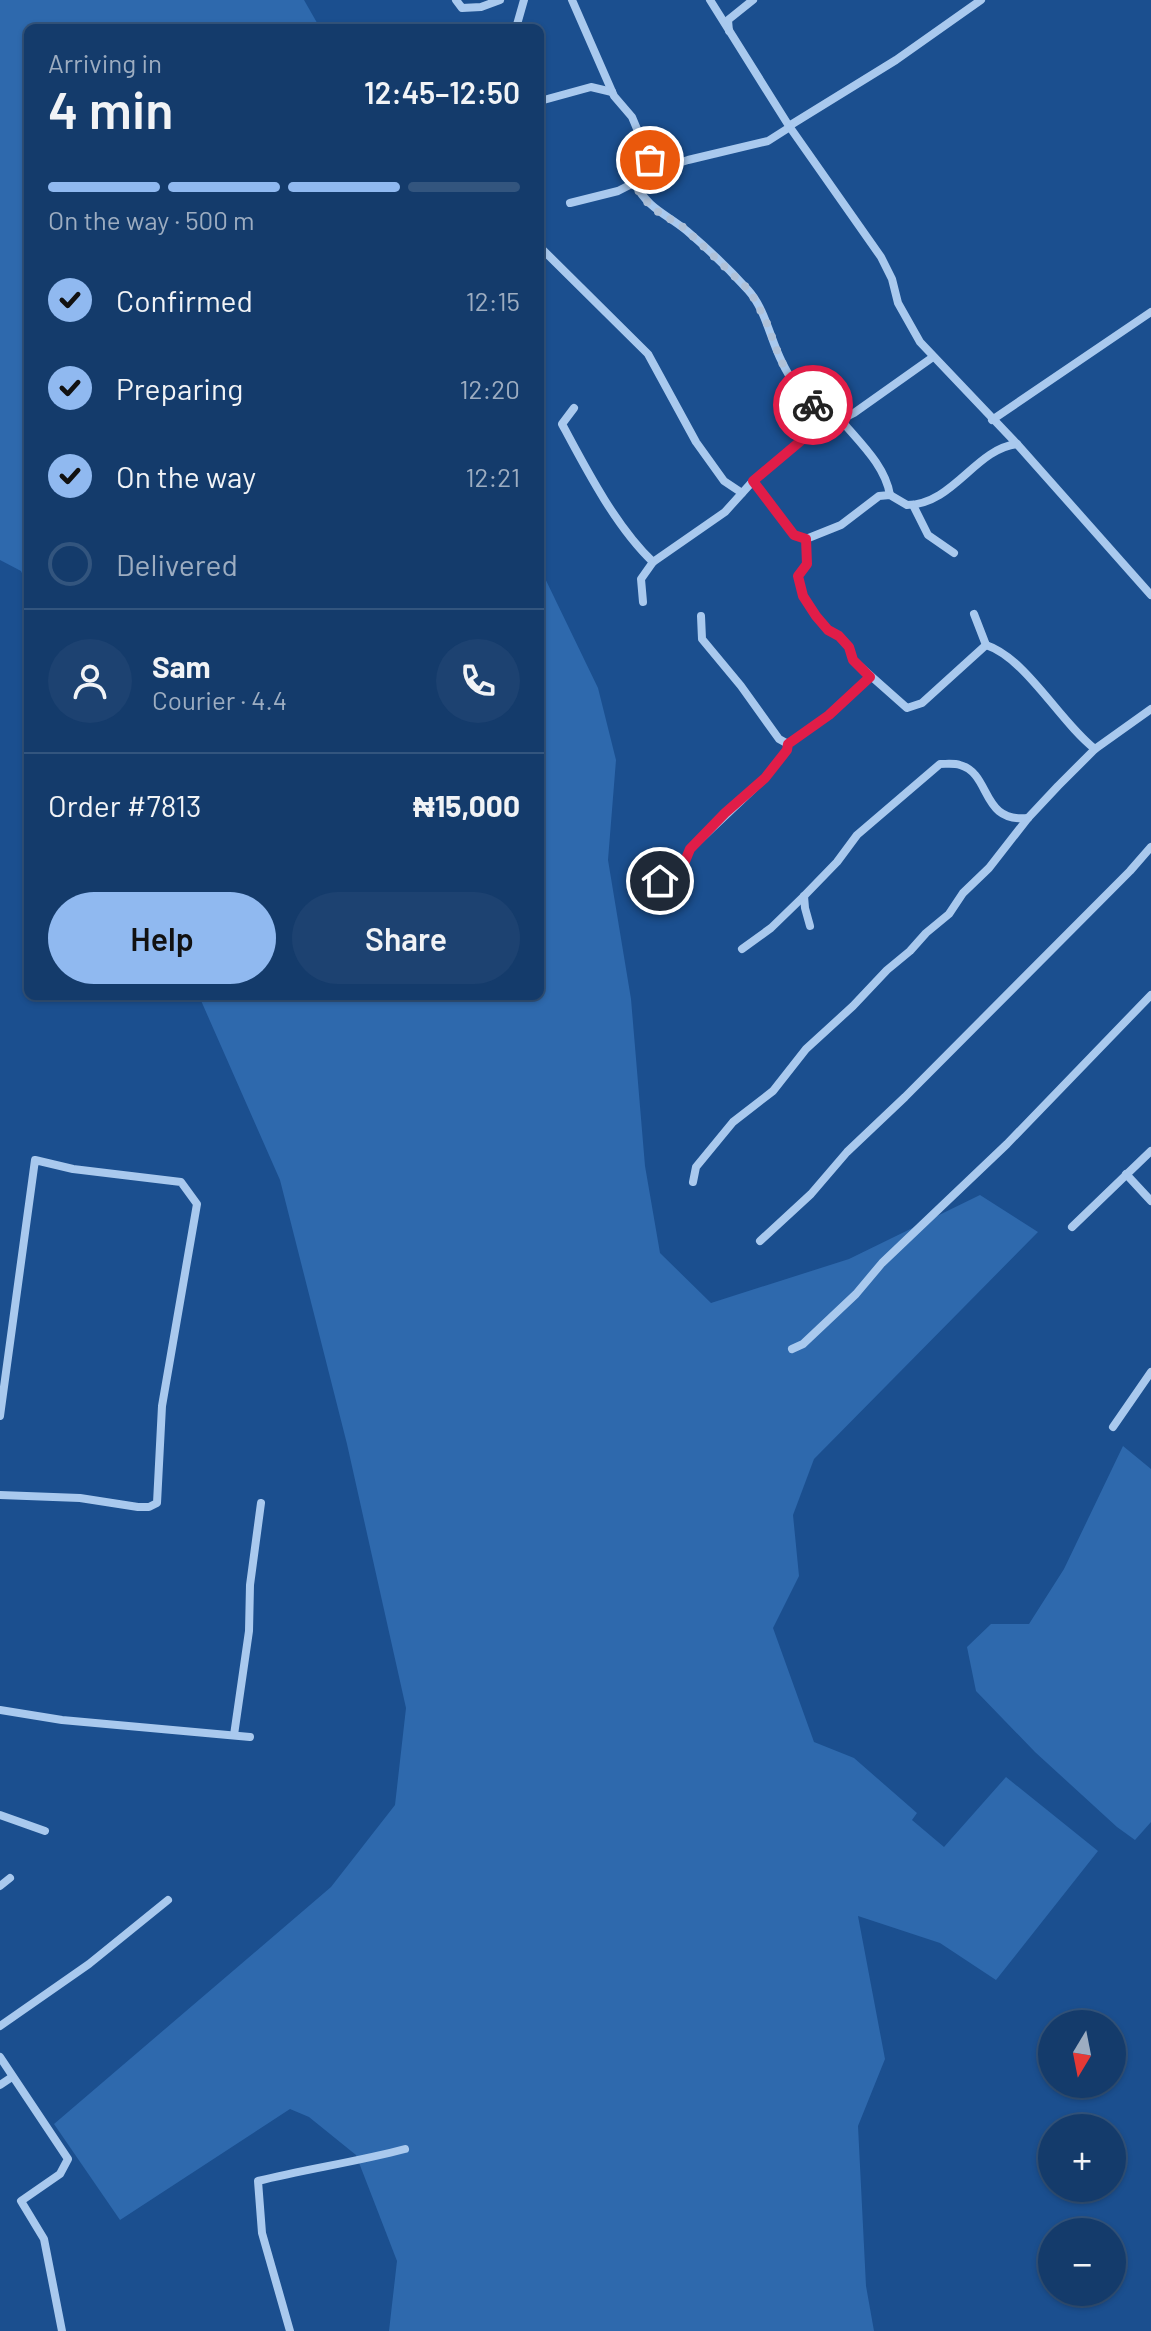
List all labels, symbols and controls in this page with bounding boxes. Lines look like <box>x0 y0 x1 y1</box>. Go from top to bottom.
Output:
text: Arriving in <box>48 47 162 78</box>
text: 12:45–12:50 <box>364 74 520 110</box>
text: 4 min <box>48 77 173 139</box>
pin <box>616 126 684 194</box>
icon: bag <box>628 138 672 182</box>
text: On the way · 500 m <box>48 204 255 235</box>
icon: check <box>48 278 92 322</box>
text: Confirmed <box>116 282 253 318</box>
text: 12:15 <box>466 285 520 316</box>
courier <box>773 365 853 445</box>
icon: check <box>48 366 92 410</box>
text: Preparing <box>116 370 243 406</box>
text: 12:20 <box>460 373 520 404</box>
icon: bike <box>791 383 835 427</box>
icon: check <box>48 454 92 498</box>
text: On the way <box>116 458 256 494</box>
text: 12:21 <box>465 461 520 492</box>
text: Delivered <box>116 546 238 582</box>
button: person <box>48 639 132 723</box>
button: phone <box>436 639 520 723</box>
text: Sam <box>152 648 211 684</box>
text: Courier · 4.4 <box>152 684 287 715</box>
text: Order #7813 <box>48 787 201 823</box>
text: ₦15,000 <box>413 787 520 823</box>
pin <box>626 847 694 915</box>
icon: home <box>638 859 682 903</box>
button: Help <box>48 892 276 984</box>
button: Share <box>292 892 520 984</box>
north arrow <box>1038 2010 1126 2098</box>
map controls <box>1038 2010 1126 2306</box>
button: + <box>1038 2114 1126 2202</box>
button: − <box>1038 2218 1126 2306</box>

